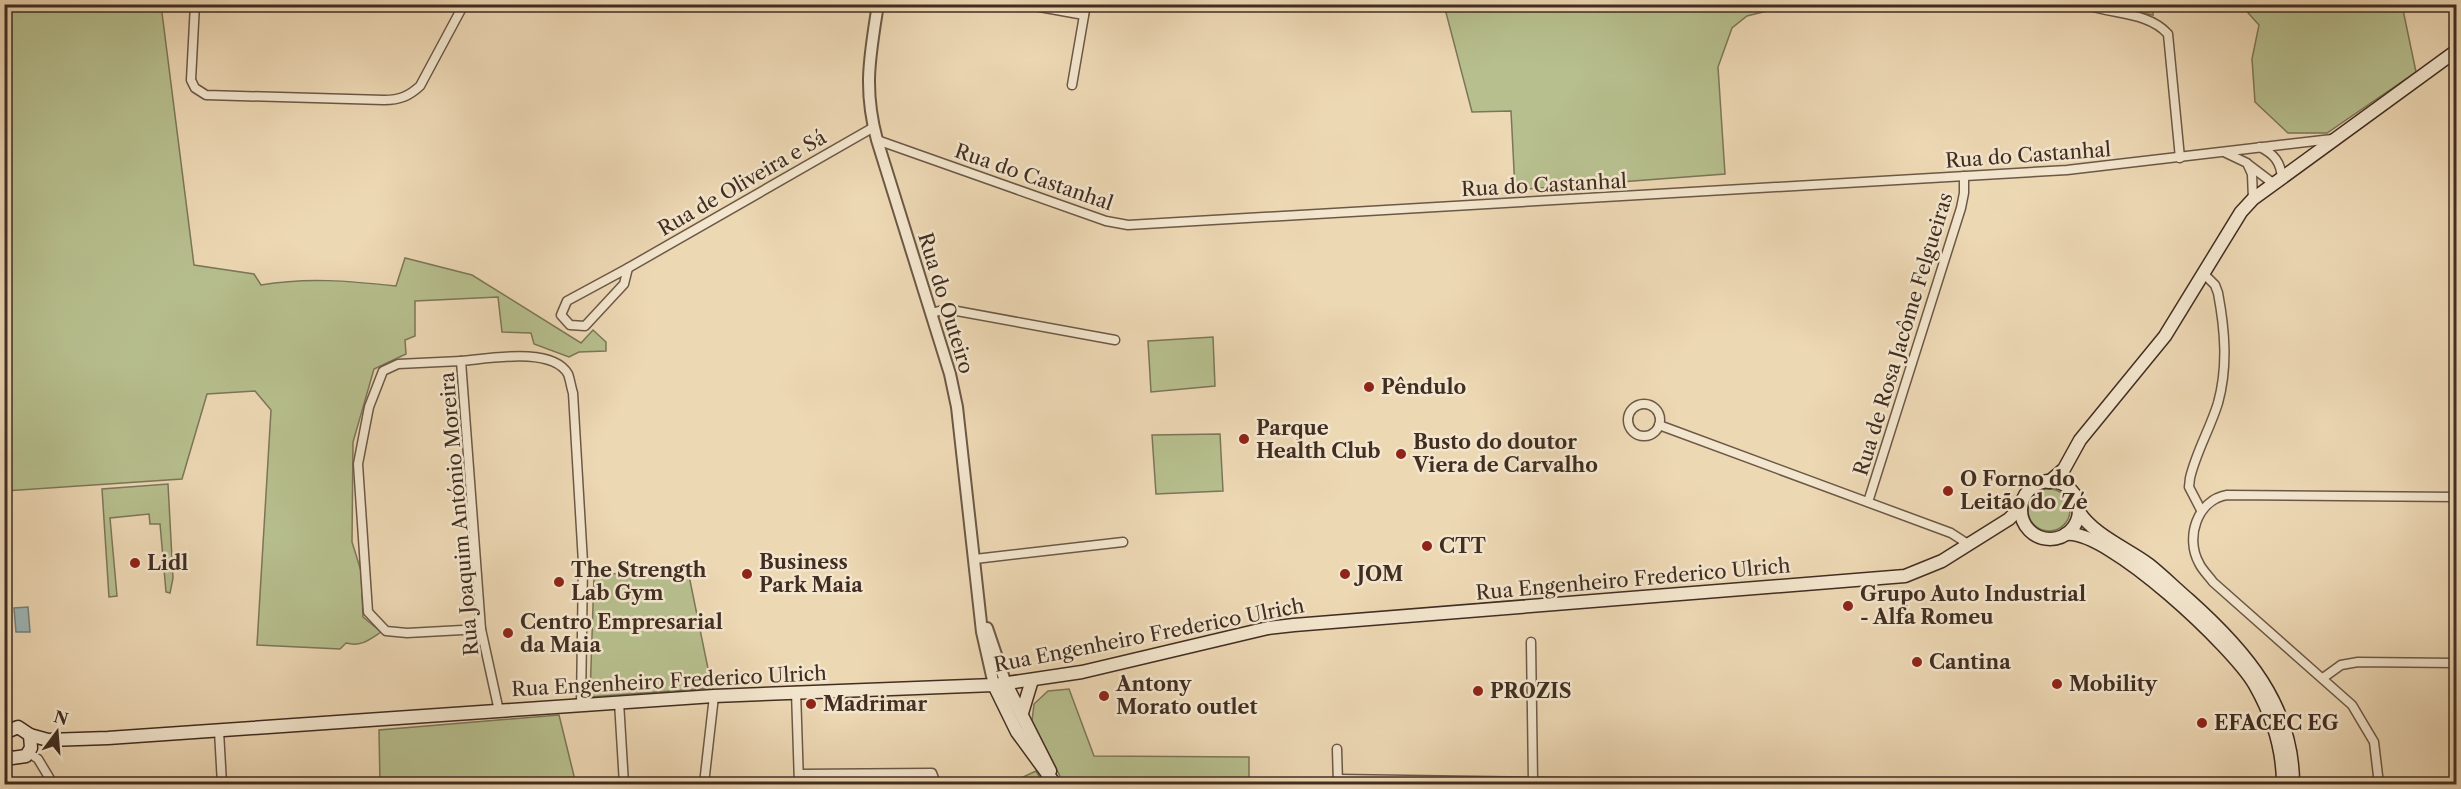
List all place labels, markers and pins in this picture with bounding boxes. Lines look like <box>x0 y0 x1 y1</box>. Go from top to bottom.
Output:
place label: Pêndulo <box>1381 375 1466 399</box>
marker: Pêndulo <box>1362 380 1376 394</box>
place label: Parque Health Club <box>1256 416 1381 463</box>
place label: Busto do doutor Viera de Carvalho <box>1412 430 1598 477</box>
marker: Parque Health Club <box>1237 432 1251 446</box>
marker: Busto do doutor Viera de Carvalho <box>1394 447 1408 461</box>
place label: O Forno do Leitão do Zé <box>1960 467 2088 514</box>
marker: O Forno do Leitão do Zé <box>1941 484 1955 498</box>
place label: CTT <box>1439 534 1486 558</box>
marker: CTT <box>1420 539 1434 553</box>
place label: Business Park Maia <box>759 550 863 597</box>
place label: Lidl <box>147 551 188 575</box>
marker: Lidl <box>128 556 142 570</box>
place label: The Strength Lab Gym <box>571 558 707 605</box>
place label: JOM <box>1353 562 1403 586</box>
marker: Business Park Maia <box>740 567 754 581</box>
marker: JOM <box>1338 567 1352 581</box>
marker: The Strength Lab Gym <box>552 575 566 589</box>
place label: Grupo Auto Industrial - Alfa Romeu <box>1860 582 2086 629</box>
marker: Grupo Auto Industrial - Alfa Romeu <box>1841 599 1855 613</box>
place label: Centro Empresarial da Maia <box>520 610 723 657</box>
marker: Centro Empresarial da Maia <box>501 626 515 640</box>
place label: Cantina <box>1929 650 2011 674</box>
marker: Cantina <box>1910 655 1924 669</box>
place label: Antony Morato outlet <box>1115 672 1257 719</box>
place label: Mobility <box>2069 672 2158 696</box>
marker: Mobility <box>2050 677 2064 691</box>
place label: PROZIS <box>1490 679 1572 703</box>
marker: PROZIS <box>1471 684 1485 698</box>
marker: Antony Morato outlet <box>1097 689 1111 703</box>
place label: Madrimar <box>823 692 927 716</box>
marker: Madrimar <box>804 697 818 711</box>
place label: EFACEC EG <box>2214 711 2339 735</box>
marker: EFACEC EG <box>2195 716 2209 730</box>

